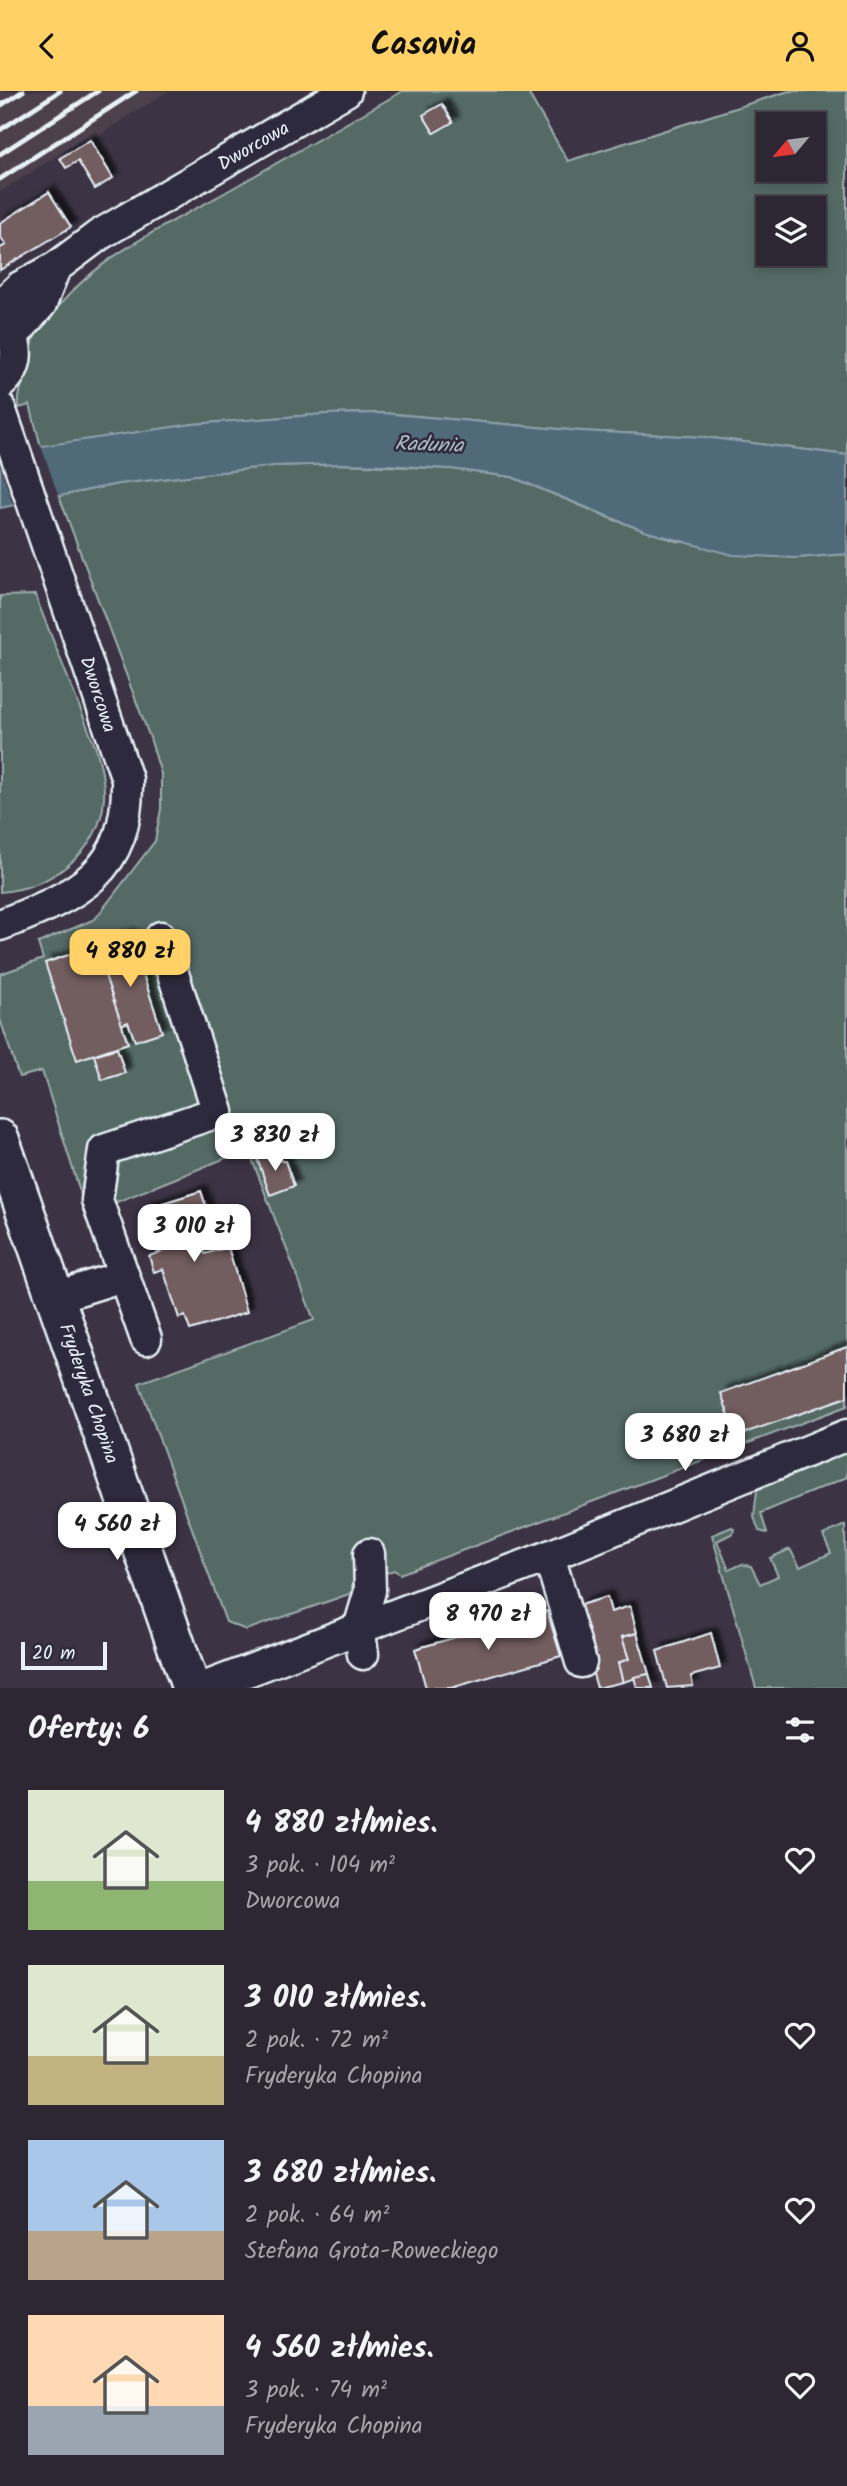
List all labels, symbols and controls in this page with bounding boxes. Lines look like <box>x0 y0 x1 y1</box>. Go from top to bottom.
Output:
text: Casavia <box>371 20 476 71</box>
icon: back <box>28 27 66 65</box>
icon: person <box>781 27 819 65</box>
north arrow <box>756 112 826 182</box>
map controls <box>756 112 826 266</box>
street label: Dworcowa <box>212 114 296 179</box>
button: layers <box>756 196 826 266</box>
water label: Radunia <box>394 428 465 463</box>
street label: Dworcowa <box>71 653 124 737</box>
pin: 4 880 zł <box>58 929 202 989</box>
text: 4 880 zł <box>85 934 175 970</box>
pin: 3 830 zł <box>203 1114 347 1173</box>
text: 3 830 zł <box>231 1118 319 1154</box>
pin: 3 010 zł <box>122 1205 266 1264</box>
text: 3 010 zł <box>154 1209 234 1245</box>
street label: Fryderyka Chopina <box>50 1319 126 1468</box>
pin: 3 680 zł <box>613 1413 757 1473</box>
text: 3 680 zł <box>641 1418 729 1454</box>
pin: 4 560 zł <box>45 1503 189 1562</box>
text: 4 560 zł <box>74 1507 160 1543</box>
pin: 8 970 zł <box>416 1593 560 1652</box>
text: 8 970 zł <box>445 1597 531 1633</box>
scale bar <box>21 1639 107 1671</box>
text: 20 m <box>32 1639 75 1669</box>
text: Oferty: 6 <box>28 1706 149 1754</box>
icon: filters <box>781 1711 819 1749</box>
text: 4 880 zł/mies. <box>245 1800 438 1848</box>
icon: home <box>84 1818 168 1902</box>
icon: heart <box>781 1841 819 1879</box>
text: 3 pok. · 104 m² <box>245 1848 395 1884</box>
text: Dworcowa <box>245 1884 340 1920</box>
text: 3 010 zł/mies. <box>245 1975 427 2023</box>
icon: home <box>84 1993 168 2077</box>
icon: heart <box>781 2016 819 2054</box>
text: 2 pok. · 72 m² <box>245 2023 388 2059</box>
text: Fryderyka Chopina <box>245 2059 423 2095</box>
text: 3 680 zł/mies. <box>245 2150 436 2198</box>
icon: home <box>84 2168 168 2252</box>
icon: heart <box>781 2191 819 2229</box>
text: 2 pok. · 64 m² <box>245 2198 389 2234</box>
text: Stefana Grota-Roweckiego <box>245 2234 498 2270</box>
text: 4 560 zł/mies. <box>245 2325 434 2373</box>
icon: home <box>84 2343 168 2427</box>
icon: heart <box>781 2366 819 2404</box>
text: 3 pok. · 74 m² <box>245 2373 387 2409</box>
text: Fryderyka Chopina <box>245 2409 423 2445</box>

